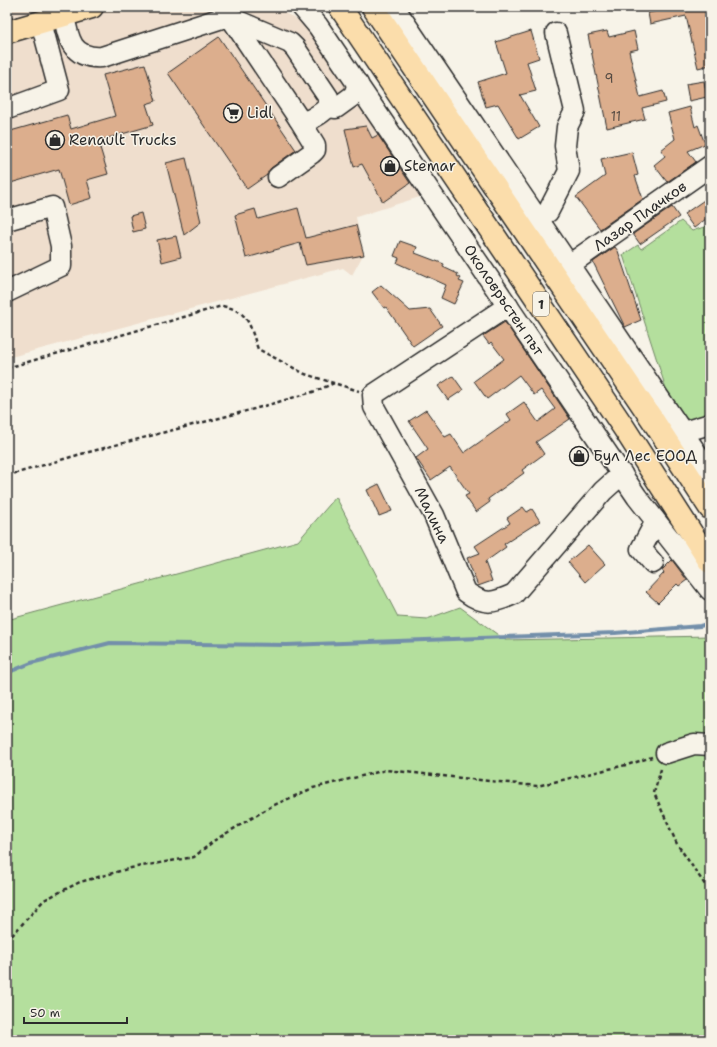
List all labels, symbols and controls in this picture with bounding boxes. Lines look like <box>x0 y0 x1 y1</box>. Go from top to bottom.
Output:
house number: 9 <box>604 70 614 87</box>
supermarket icon: Lidl <box>222 102 244 124</box>
place label: Lidl <box>247 103 273 123</box>
house number: 11 <box>611 108 621 125</box>
shop icon: Renault Trucks <box>44 129 66 151</box>
place label: Renault Trucks <box>69 130 177 150</box>
shop icon: Stemar <box>379 155 401 177</box>
place label: Stemar <box>404 156 456 176</box>
street label: Лазар Плачков <box>589 176 691 256</box>
street label: Околовръстен път <box>459 240 549 360</box>
road number: 1 <box>533 292 549 316</box>
shop icon: Бул Лес ЕООД <box>568 445 590 467</box>
place label: Бул Лес ЕООД <box>593 446 698 466</box>
street label: Малина <box>410 484 454 547</box>
scale bar <box>24 999 127 1025</box>
text: 50 m <box>30 1005 60 1021</box>

